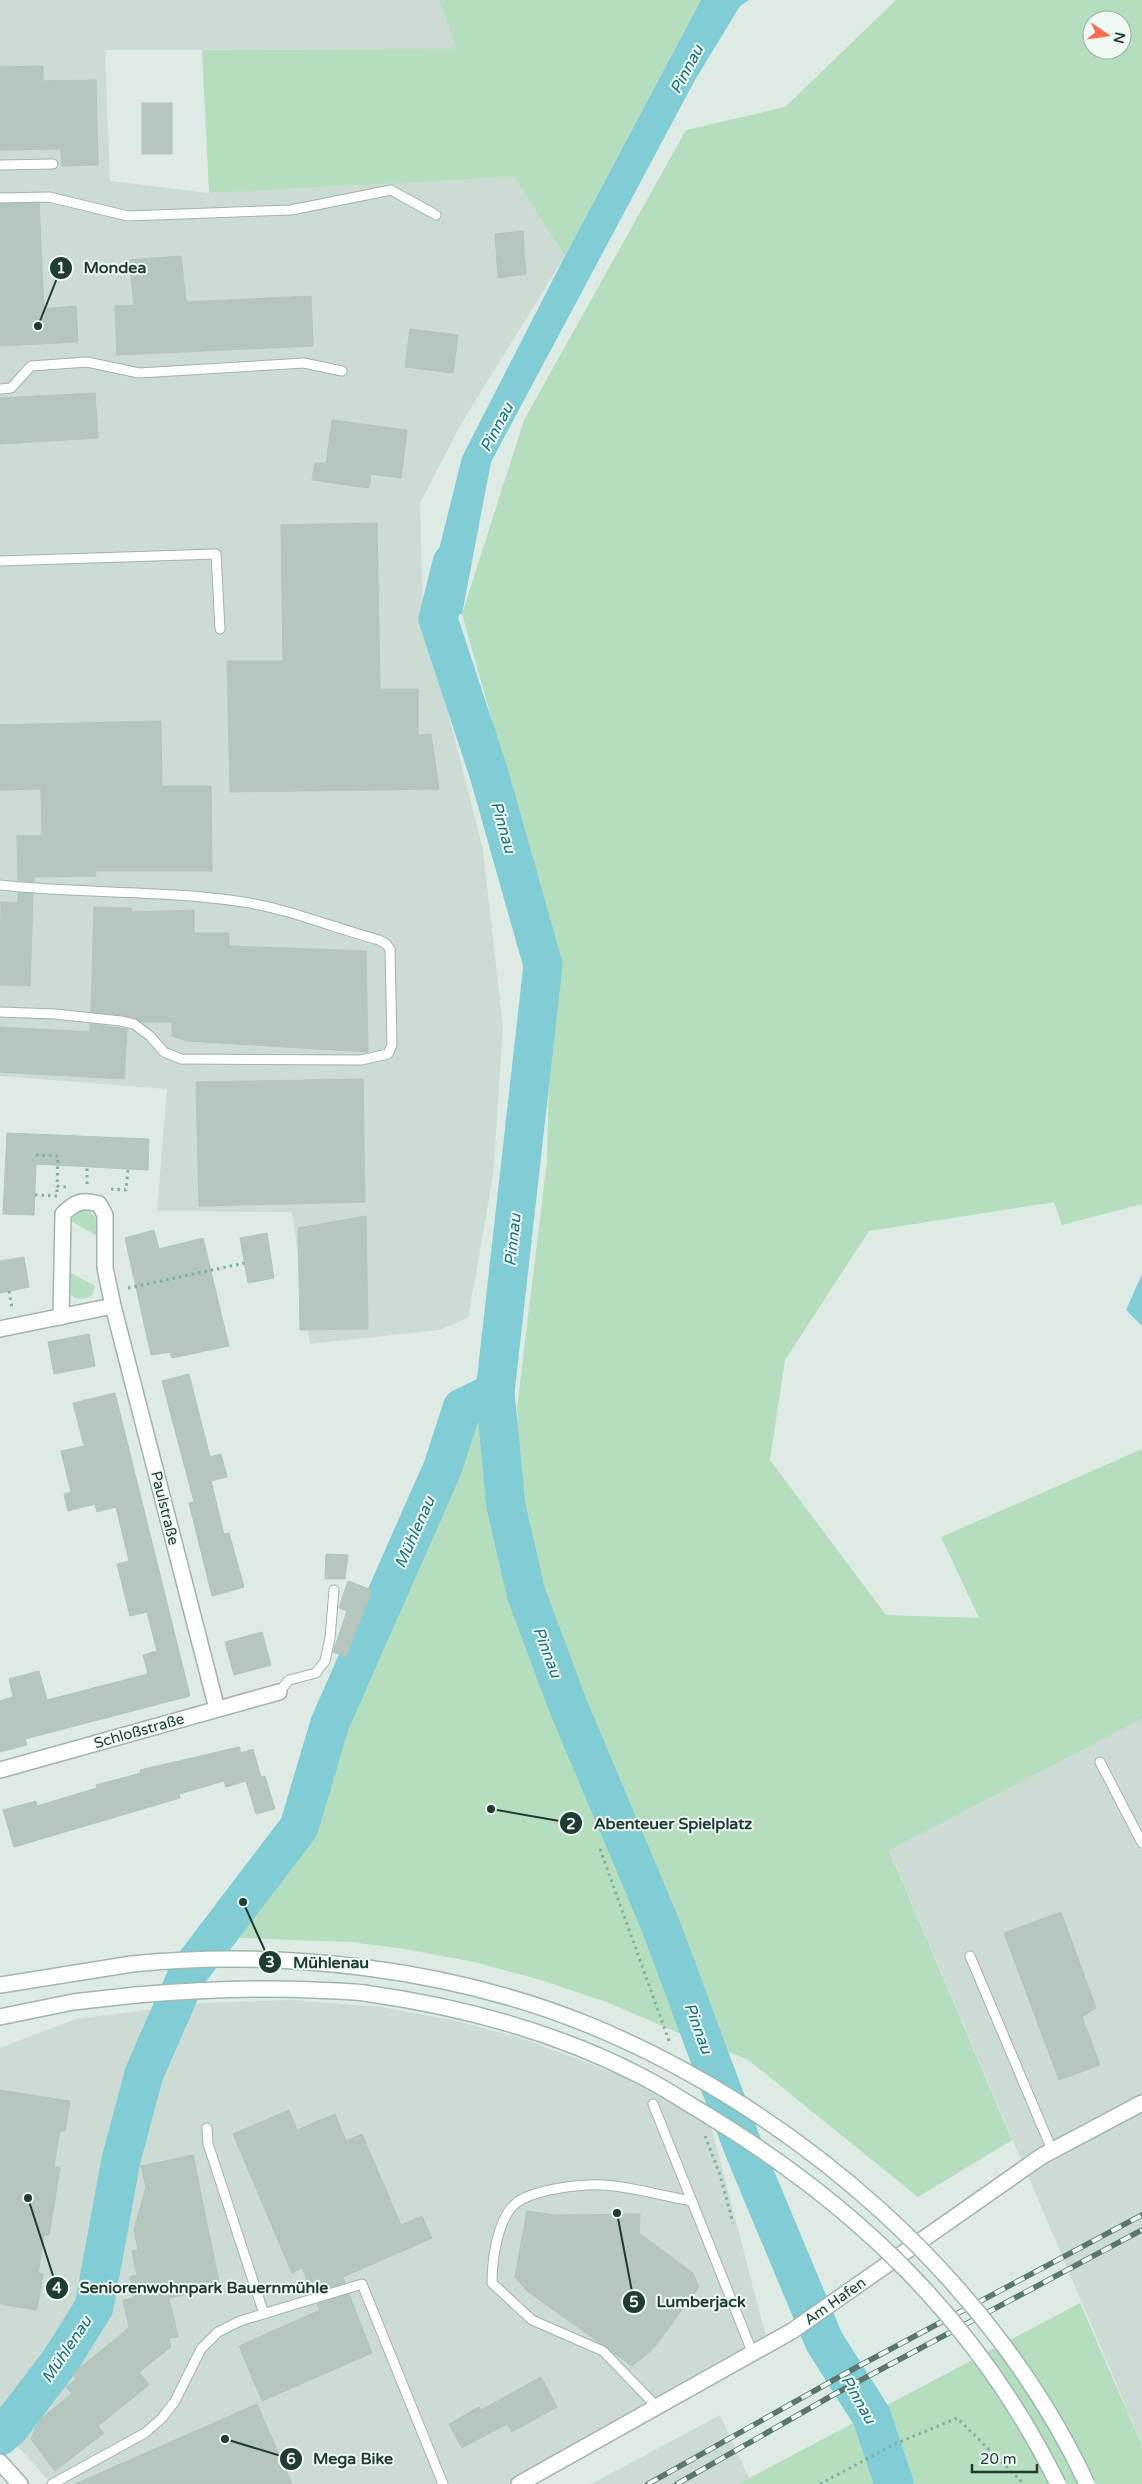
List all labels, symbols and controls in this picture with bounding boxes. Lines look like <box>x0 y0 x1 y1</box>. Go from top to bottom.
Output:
north arrow <box>1082 10 1132 60</box>
text: N <box>1110 30 1129 45</box>
water label: Pinnau <box>666 40 709 97</box>
callout: Mondea <box>48 252 156 283</box>
text: Mondea <box>84 258 146 278</box>
text: 1 <box>56 259 66 277</box>
water label: Pinnau <box>476 398 519 455</box>
water label: Pinnau <box>486 799 520 857</box>
water label: Pinnau <box>500 1212 526 1267</box>
street label: Paulstraße <box>147 1469 183 1547</box>
water label: Mühlenau <box>390 1492 440 1571</box>
water label: Pinnau <box>528 1624 566 1682</box>
street label: Schloßstraße <box>92 1710 186 1752</box>
callout: Abenteuer Spielplatz <box>558 1808 762 1839</box>
text: Abenteuer Spielplatz <box>594 1814 752 1834</box>
text: 2 <box>566 1815 576 1833</box>
callout: Mühlenau <box>258 1947 379 1978</box>
text: 3 <box>265 1953 275 1971</box>
text: Mühlenau <box>293 1953 369 1973</box>
water label: Pinnau <box>680 2000 717 2058</box>
callout: Seniorenwohnpark Bauernmühle <box>45 2272 338 2303</box>
street label: Am Hafen <box>801 2273 869 2329</box>
text: Seniorenwohnpark Bauernmühle <box>80 2278 328 2298</box>
text: 4 <box>52 2279 62 2297</box>
callout: Lumberjack <box>621 2286 755 2317</box>
text: Lumberjack <box>656 2292 746 2312</box>
text: 5 <box>629 2293 639 2311</box>
water label: Mühlenau <box>37 2311 97 2387</box>
water label: Pinnau <box>836 2372 881 2428</box>
scale bar <box>972 2442 1037 2474</box>
callout: Mega Bike <box>278 2443 403 2474</box>
text: Mega Bike <box>313 2449 393 2469</box>
text: 6 <box>286 2450 296 2468</box>
text: 20 m <box>980 2450 1017 2468</box>

